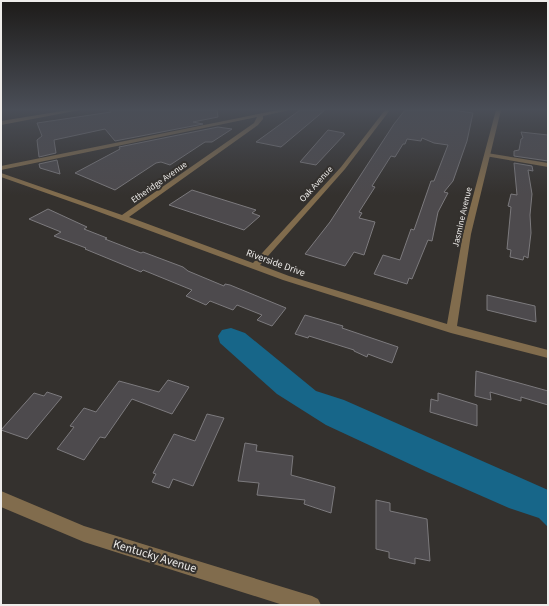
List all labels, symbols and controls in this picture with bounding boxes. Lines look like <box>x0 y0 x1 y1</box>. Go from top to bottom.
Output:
street label: Etheridge Avenue <box>129 158 190 207</box>
street label: Oak Avenue <box>297 163 336 205</box>
street label: Jasmine Avenue <box>449 185 476 248</box>
street label: Riverside Drive <box>244 246 307 280</box>
street label: Kentucky Avenue <box>111 536 199 577</box>

